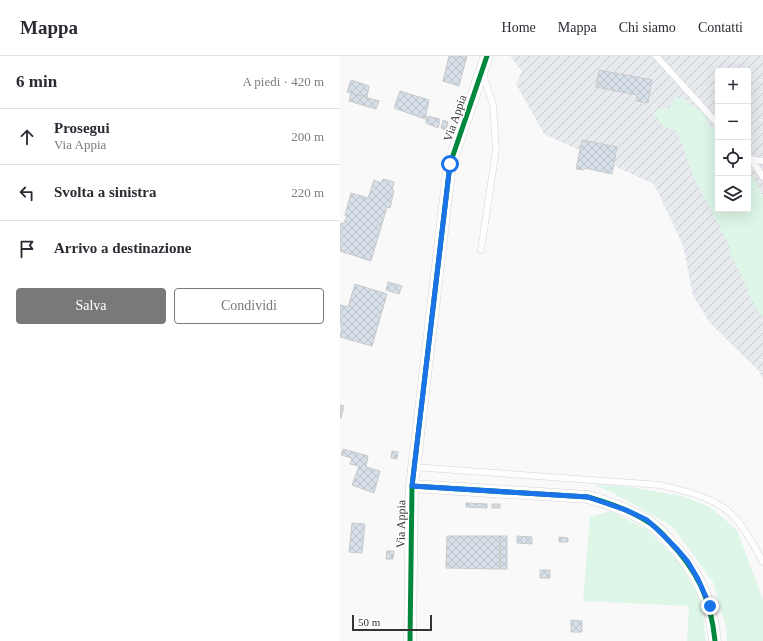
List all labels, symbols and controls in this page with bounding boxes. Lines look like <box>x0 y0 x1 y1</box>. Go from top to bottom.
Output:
text: Mappa <box>20 17 78 38</box>
text: Home <box>502 20 536 35</box>
text: Mappa <box>558 20 597 35</box>
text: Chi siamo <box>619 20 676 35</box>
text: Contatti <box>698 20 743 35</box>
map controls <box>715 68 751 212</box>
button: + <box>715 68 751 104</box>
text: 6 min <box>16 72 57 91</box>
text: A piedi · 420 m <box>242 74 324 89</box>
street label: Via Appia <box>441 92 470 143</box>
button: − <box>715 104 751 140</box>
text: Prosegui <box>54 120 110 136</box>
icon: ahead <box>16 126 38 148</box>
text: 200 m <box>291 129 324 144</box>
text: Via Appia <box>54 137 106 152</box>
button: locate <box>715 140 751 176</box>
route start <box>441 155 459 173</box>
button: layers <box>715 176 751 212</box>
icon: left <box>16 182 38 204</box>
text: Svolta a sinistra <box>54 184 157 200</box>
text: 220 m <box>291 185 324 200</box>
icon: arrive <box>16 238 38 260</box>
text: Arrivo a destinazione <box>54 240 191 256</box>
button: Salva <box>16 288 166 324</box>
button: Condividi <box>174 288 324 324</box>
street label: Via Appia <box>394 499 408 548</box>
route end <box>701 597 719 615</box>
scale bar <box>352 613 432 632</box>
text: 50 m <box>358 616 380 628</box>

